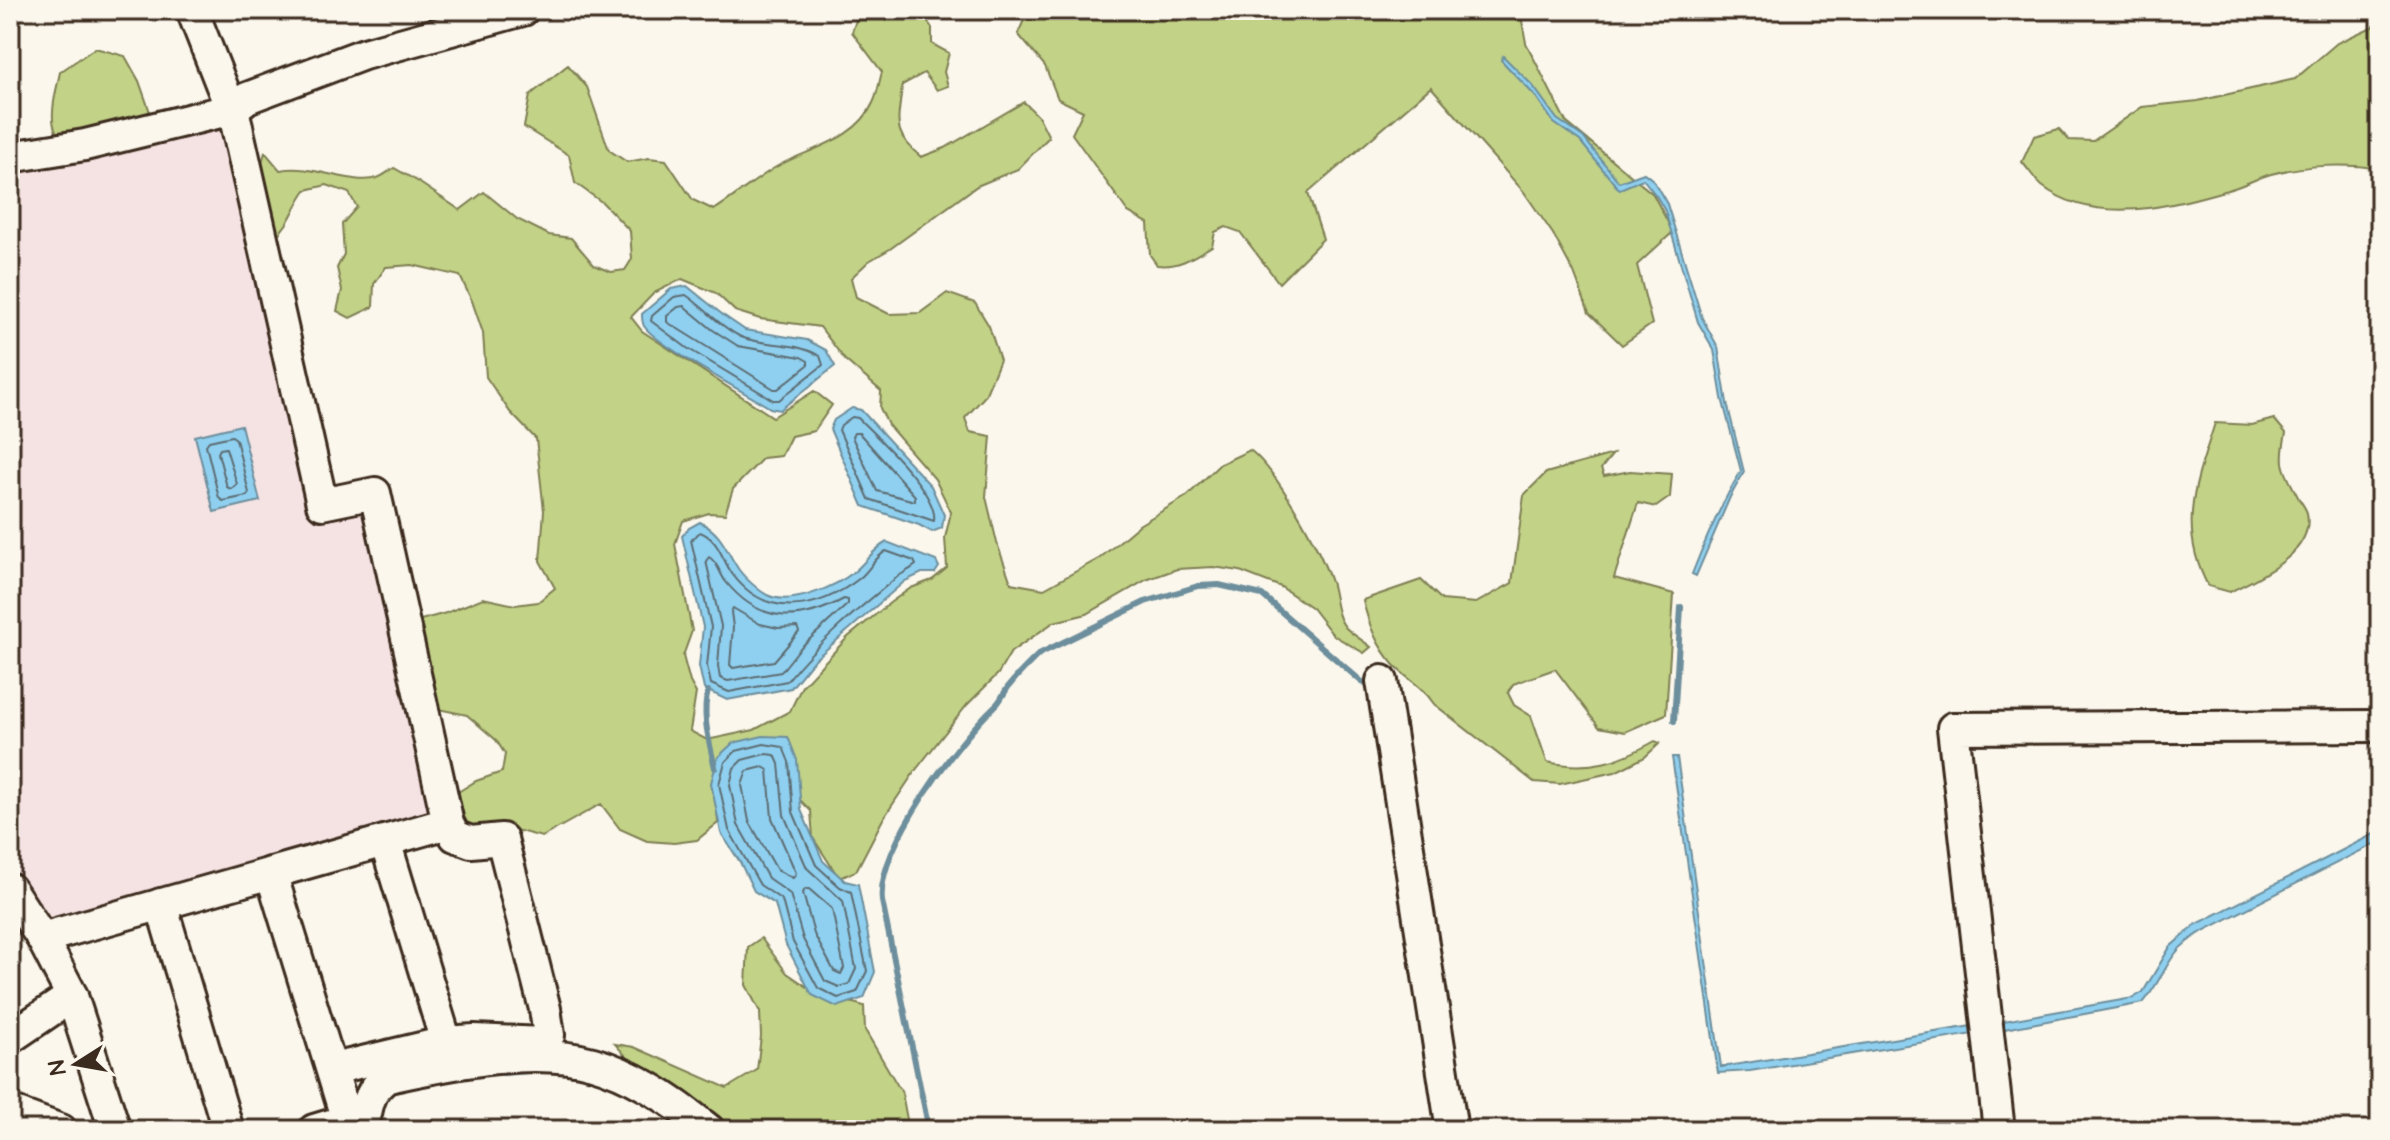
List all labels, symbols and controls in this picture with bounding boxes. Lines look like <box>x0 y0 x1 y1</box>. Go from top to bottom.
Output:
north arrow <box>36 1024 116 1104</box>
text: N <box>41 1058 74 1077</box>

